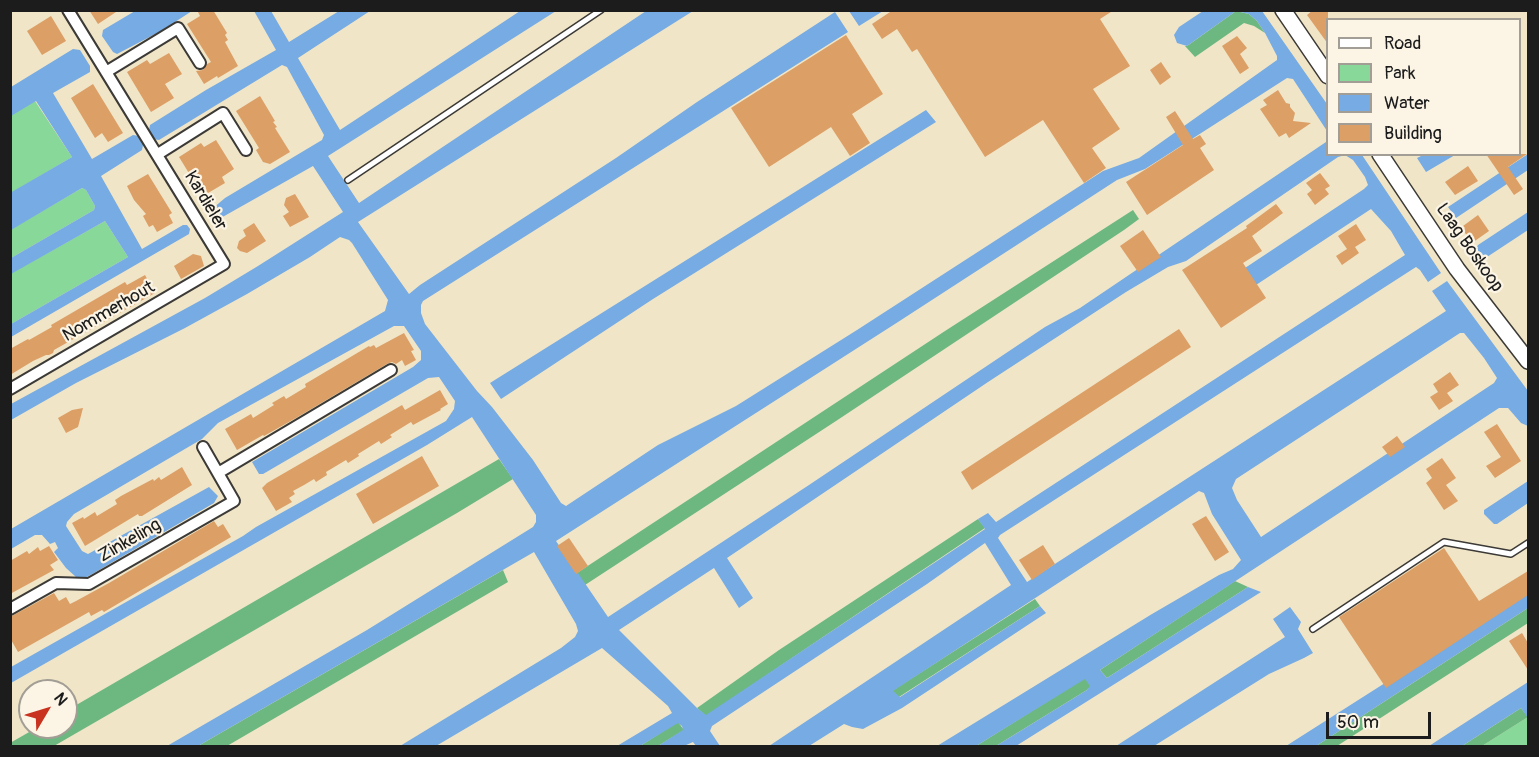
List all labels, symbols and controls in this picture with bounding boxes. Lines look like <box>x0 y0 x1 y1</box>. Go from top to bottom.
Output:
legend <box>1326 18 1521 156</box>
text: Road <box>1384 32 1421 55</box>
text: Park <box>1384 62 1416 85</box>
text: Water <box>1384 92 1430 115</box>
text: Building <box>1384 122 1442 145</box>
street label: Kardieler <box>179 167 231 235</box>
street label: Laag Boskoop <box>1431 200 1507 296</box>
street label: Nommerhout <box>59 277 159 347</box>
street label: Zinkeling <box>95 515 165 567</box>
north arrow <box>18 679 78 739</box>
text: N <box>49 689 72 710</box>
scale bar <box>1329 700 1434 738</box>
text: 50 m <box>1337 711 1379 734</box>

